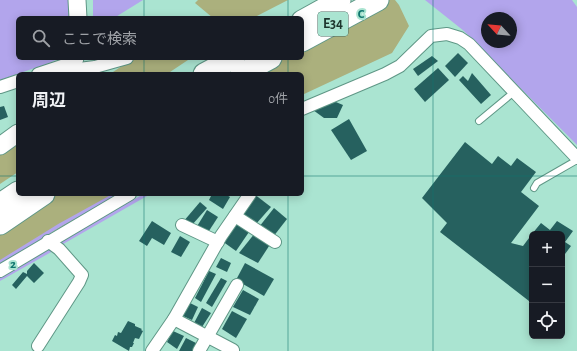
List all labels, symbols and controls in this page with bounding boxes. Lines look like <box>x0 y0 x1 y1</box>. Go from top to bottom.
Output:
text: C <box>358 8 365 21</box>
road number: E34 <box>318 12 348 36</box>
north arrow <box>481 12 517 48</box>
search box <box>16 16 304 60</box>
icon: search <box>30 27 52 49</box>
text: ここで検索 <box>62 32 137 47</box>
text: 周辺 <box>32 92 66 109</box>
text: 0件 <box>268 93 288 106</box>
map controls <box>529 231 565 339</box>
button: + <box>529 231 565 267</box>
text: 2 <box>10 258 16 271</box>
button: − <box>529 267 565 303</box>
button: locate <box>529 303 565 339</box>

